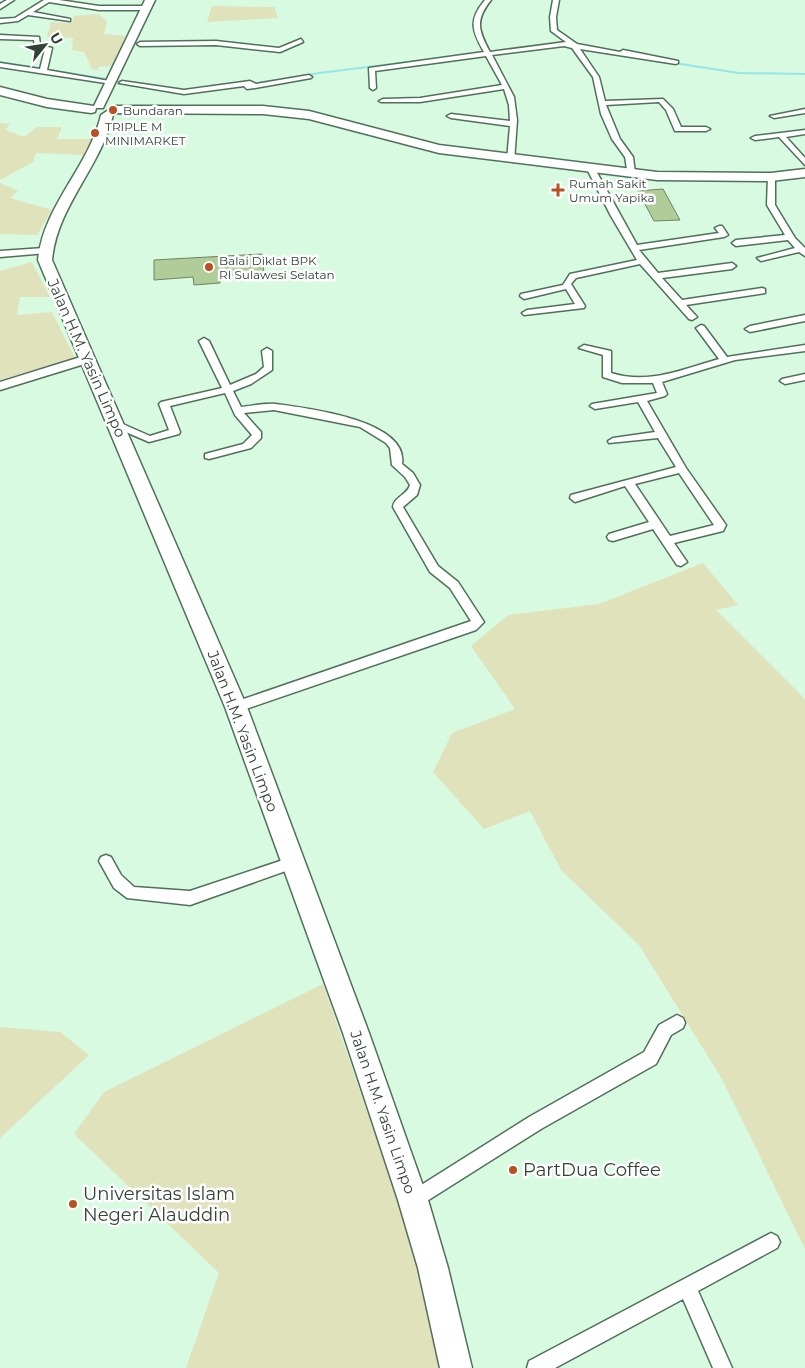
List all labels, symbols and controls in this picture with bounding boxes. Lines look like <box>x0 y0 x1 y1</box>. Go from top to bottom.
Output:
north arrow <box>20 20 70 70</box>
text: U <box>46 29 67 48</box>
place label: Bundaran <box>123 103 183 118</box>
marker: Bundaran <box>107 104 119 116</box>
place label: TRIPLE M MINIMARKET <box>105 119 186 148</box>
marker: TRIPLE M MINIMARKET <box>89 127 101 139</box>
place label: Rumah Sakit Umum Yapika <box>569 176 655 205</box>
marker: Rumah Sakit Umum Yapika <box>551 183 565 197</box>
place label: Balai Diklat BPK RI Sulawesi Selatan <box>219 253 335 282</box>
marker: Balai Diklat BPK RI Sulawesi Selatan <box>203 261 215 273</box>
street label: Jalan H.M. Yasin Limpo <box>43 275 131 440</box>
street label: Jalan H.M. Yasin Limpo <box>203 647 283 814</box>
street label: Jalan H.M. Yasin Limpo <box>346 1027 420 1196</box>
place label: PartDua Coffee <box>523 1159 661 1181</box>
marker: PartDua Coffee <box>507 1164 519 1176</box>
place label: Universitas Islam Negeri Alauddin <box>83 1183 235 1226</box>
marker: Universitas Islam Negeri Alauddin <box>67 1198 79 1210</box>

